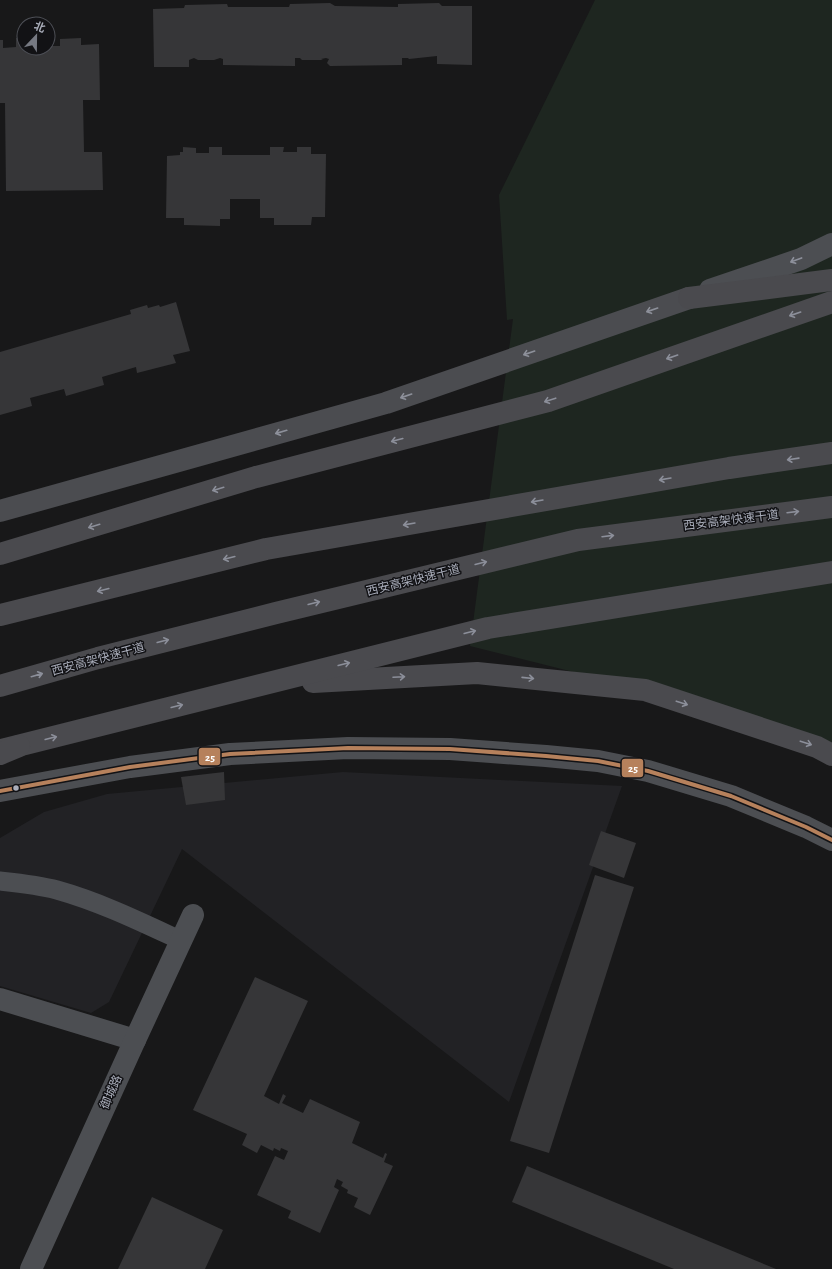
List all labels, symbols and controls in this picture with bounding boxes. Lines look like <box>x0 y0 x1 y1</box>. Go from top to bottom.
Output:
north arrow <box>16 16 56 56</box>
text: 北 <box>32 20 47 34</box>
one-way arrow <box>791 257 803 265</box>
one-way arrow <box>646 307 658 315</box>
one-way arrow <box>790 311 802 319</box>
one-way arrow <box>523 350 536 357</box>
one-way arrow <box>666 354 679 361</box>
one-way arrow <box>401 392 413 400</box>
one-way arrow <box>543 397 556 404</box>
one-way arrow <box>275 429 288 436</box>
one-way arrow <box>391 437 404 444</box>
one-way arrow <box>787 455 800 463</box>
one-way arrow <box>659 475 672 483</box>
one-way arrow <box>212 486 225 493</box>
one-way arrow <box>531 498 544 506</box>
street label: 西安高架快速干道 <box>682 507 779 532</box>
one-way arrow <box>786 508 799 516</box>
one-way arrow <box>403 520 416 528</box>
one-way arrow <box>88 523 101 530</box>
one-way arrow <box>601 532 614 540</box>
one-way arrow <box>222 555 235 563</box>
one-way arrow <box>474 559 487 566</box>
street label: 西安高架快速干道 <box>365 562 461 597</box>
one-way arrow <box>96 586 109 594</box>
one-way arrow <box>307 599 320 607</box>
one-way arrow <box>464 628 477 636</box>
one-way arrow <box>156 637 169 645</box>
street label: 西安高架快速干道 <box>50 640 146 677</box>
one-way arrow <box>337 660 350 667</box>
one-way arrow <box>31 671 44 678</box>
one-way arrow <box>392 673 405 681</box>
one-way arrow <box>521 674 534 682</box>
one-way arrow <box>676 699 688 707</box>
one-way arrow <box>171 702 184 709</box>
one-way arrow <box>45 733 58 741</box>
one-way arrow <box>799 740 812 747</box>
line badge: 25 <box>198 747 221 766</box>
text: 25 <box>205 752 215 763</box>
line badge: 25 <box>621 758 644 778</box>
text: 25 <box>628 763 638 774</box>
unlabelled marker <box>11 783 21 793</box>
street label: 御城路 <box>97 1073 124 1111</box>

